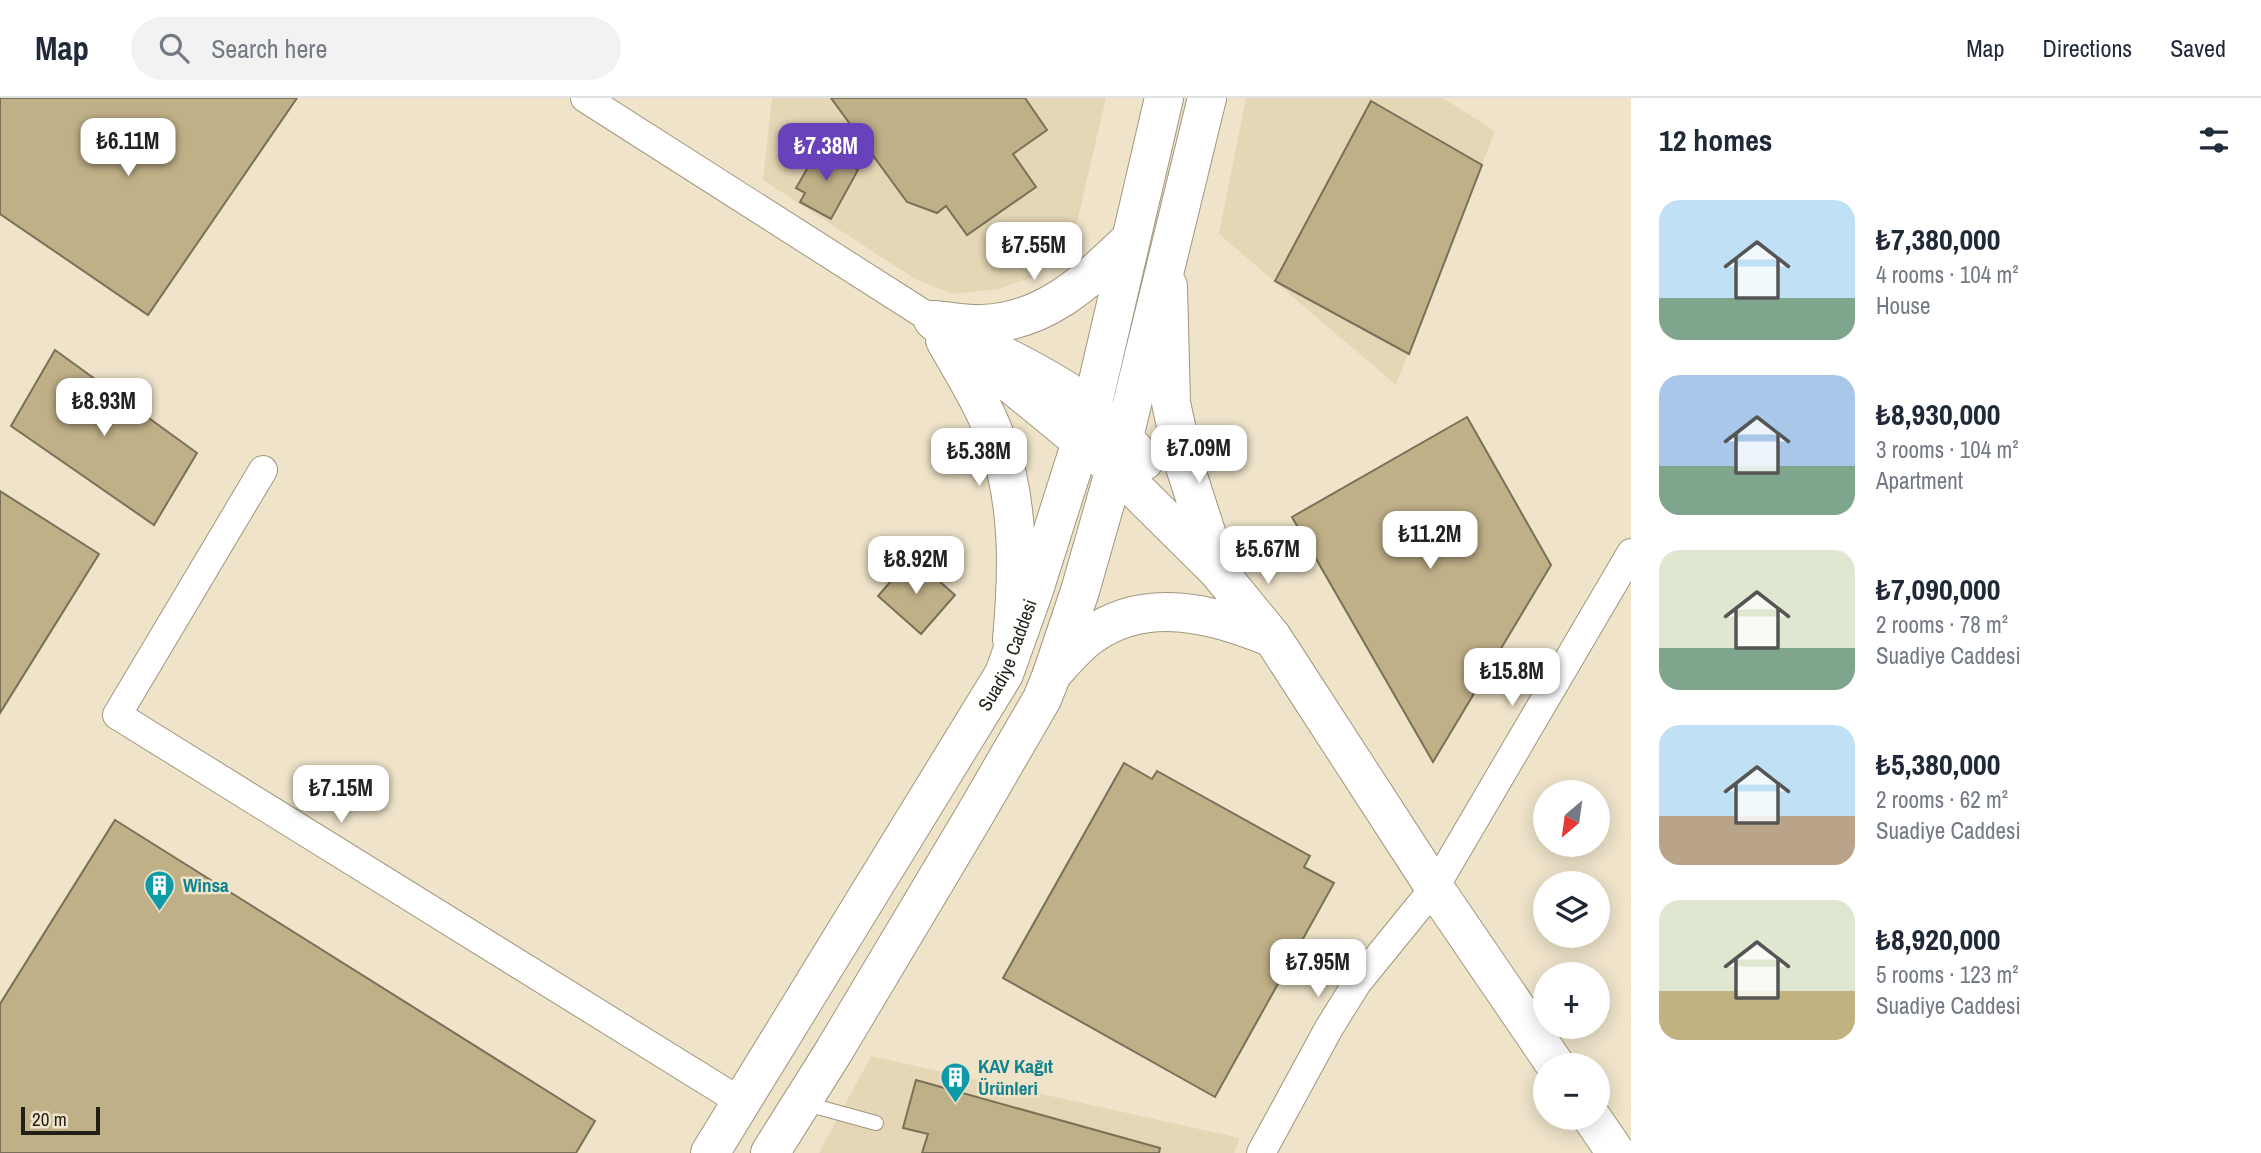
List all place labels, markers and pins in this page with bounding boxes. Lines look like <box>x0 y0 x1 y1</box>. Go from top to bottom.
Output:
pin: ₺6.11M <box>71 118 185 178</box>
pin: ₺7.38M <box>769 123 883 183</box>
pin: ₺7.55M <box>977 222 1091 282</box>
pin: ₺8.93M <box>47 378 161 438</box>
pin: ₺7.09M <box>1142 426 1256 485</box>
pin: ₺5.38M <box>922 428 1036 488</box>
pin: ₺11.2M <box>1373 512 1487 571</box>
pin: ₺5.67M <box>1211 526 1325 586</box>
pin: ₺8.92M <box>859 536 973 596</box>
pin: ₺15.8M <box>1455 648 1569 708</box>
pin: ₺7.15M <box>284 766 398 825</box>
building icon: Winsa <box>143 868 177 912</box>
place label: Winsa <box>183 872 229 898</box>
pin: ₺7.95M <box>1261 940 1375 999</box>
place label: KAV Kağıt Ürünleri <box>978 1053 1053 1101</box>
building icon: KAV Kağıt Ürünleri <box>938 1060 972 1104</box>

